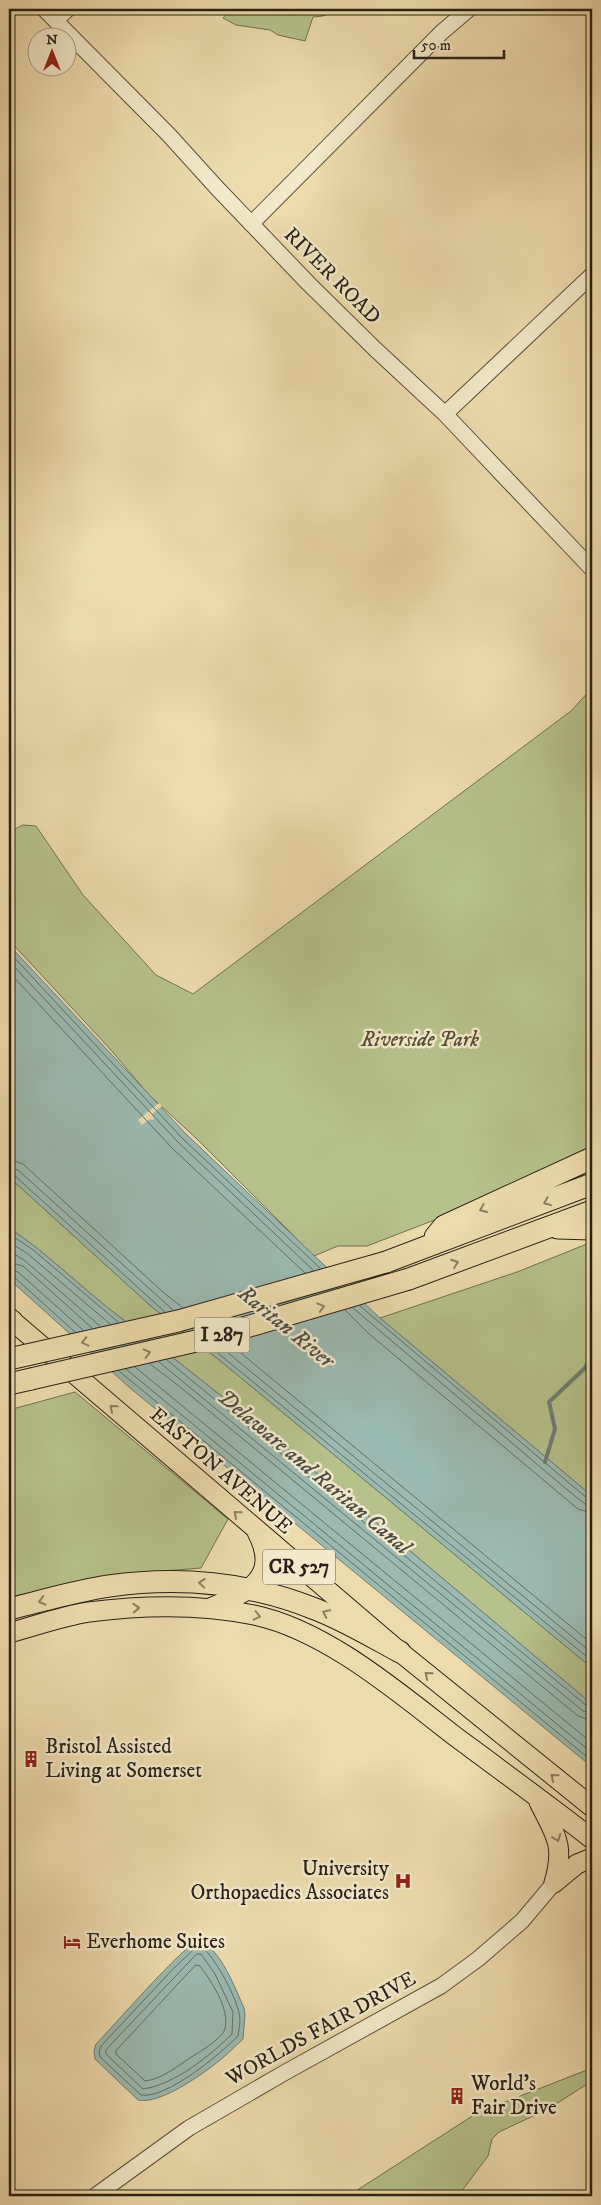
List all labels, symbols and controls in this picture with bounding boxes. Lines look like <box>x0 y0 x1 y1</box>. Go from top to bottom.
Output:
north arrow <box>28 28 78 78</box>
scale bar <box>414 28 504 60</box>
text: N <box>46 31 58 49</box>
text: 50 m <box>421 36 451 55</box>
street label: RIVER ROAD <box>278 222 386 330</box>
park label: Riverside Park <box>360 1027 479 1053</box>
one-way arrow <box>543 1196 552 1206</box>
one-way arrow <box>479 1202 488 1213</box>
one-way arrow <box>450 1259 459 1269</box>
water label: Raritan River <box>232 1279 341 1375</box>
one-way arrow <box>316 1302 325 1312</box>
road number: I 287 <box>194 1318 250 1352</box>
one-way arrow <box>80 1336 89 1347</box>
one-way arrow <box>143 1349 151 1359</box>
water label: Delaware and Raritan Canal <box>212 1383 418 1562</box>
street label: EASTON AVENUE <box>144 1402 298 1540</box>
one-way arrow <box>110 1405 119 1414</box>
one-way arrow <box>233 1510 242 1519</box>
road number: CR 527 <box>263 1550 335 1584</box>
one-way arrow <box>198 1577 206 1588</box>
one-way arrow <box>37 1595 46 1606</box>
one-way arrow <box>132 1603 140 1614</box>
one-way arrow <box>322 1609 331 1620</box>
one-way arrow <box>252 1610 261 1621</box>
one-way arrow <box>425 1672 434 1680</box>
place label: Bristol Assisted Living at Somerset <box>45 1734 202 1784</box>
building icon: Bristol Assisted Living at Somerset <box>21 1749 41 1769</box>
one-way arrow <box>551 1775 560 1783</box>
one-way arrow <box>550 1833 561 1842</box>
place label: University Orthopaedics Associates <box>190 1856 390 1906</box>
hospital icon: University Orthopaedics Associates <box>393 1871 413 1891</box>
place label: Everhome Suites <box>86 1929 225 1955</box>
hotel icon: Everhome Suites <box>62 1932 82 1952</box>
street label: WORLDS FAIR DRIVE <box>221 1966 421 2092</box>
place label: World's Fair Drive <box>470 2071 557 2121</box>
building icon: World's Fair Drive <box>447 2086 467 2106</box>

